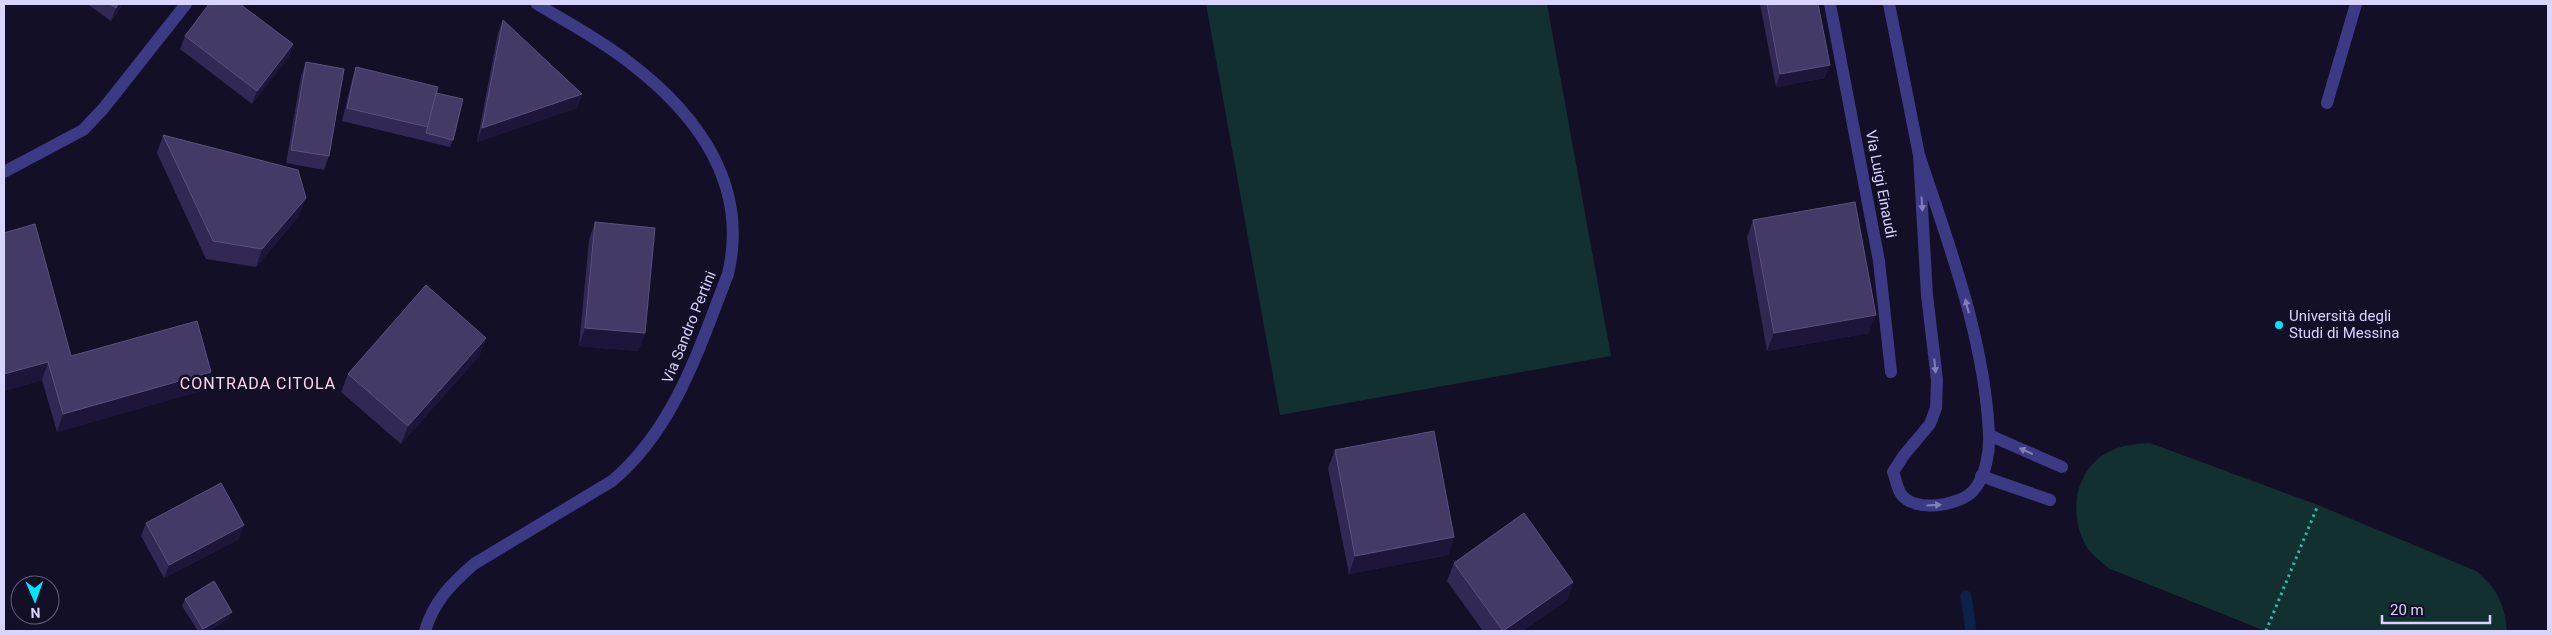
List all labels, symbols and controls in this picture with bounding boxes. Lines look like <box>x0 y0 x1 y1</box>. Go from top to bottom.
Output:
street label: Via Luigi Einaudi <box>1862 129 1900 239</box>
one-way arrow <box>1918 196 1926 212</box>
street label: Via Sandro Pertini <box>658 268 720 386</box>
one-way arrow <box>1963 299 1971 314</box>
place label: Università degli Studi di Messina <box>2289 307 2399 342</box>
marker: Università degli Studi di Messina <box>2273 319 2285 331</box>
one-way arrow <box>1931 358 1939 374</box>
district label: CONTRADA CITOLA <box>180 374 336 393</box>
one-way arrow <box>2019 446 2033 454</box>
one-way arrow <box>1926 500 1942 508</box>
north arrow <box>10 575 60 625</box>
scale bar <box>2382 592 2490 624</box>
text: 20 m <box>2390 601 2424 619</box>
text: N <box>30 605 41 621</box>

